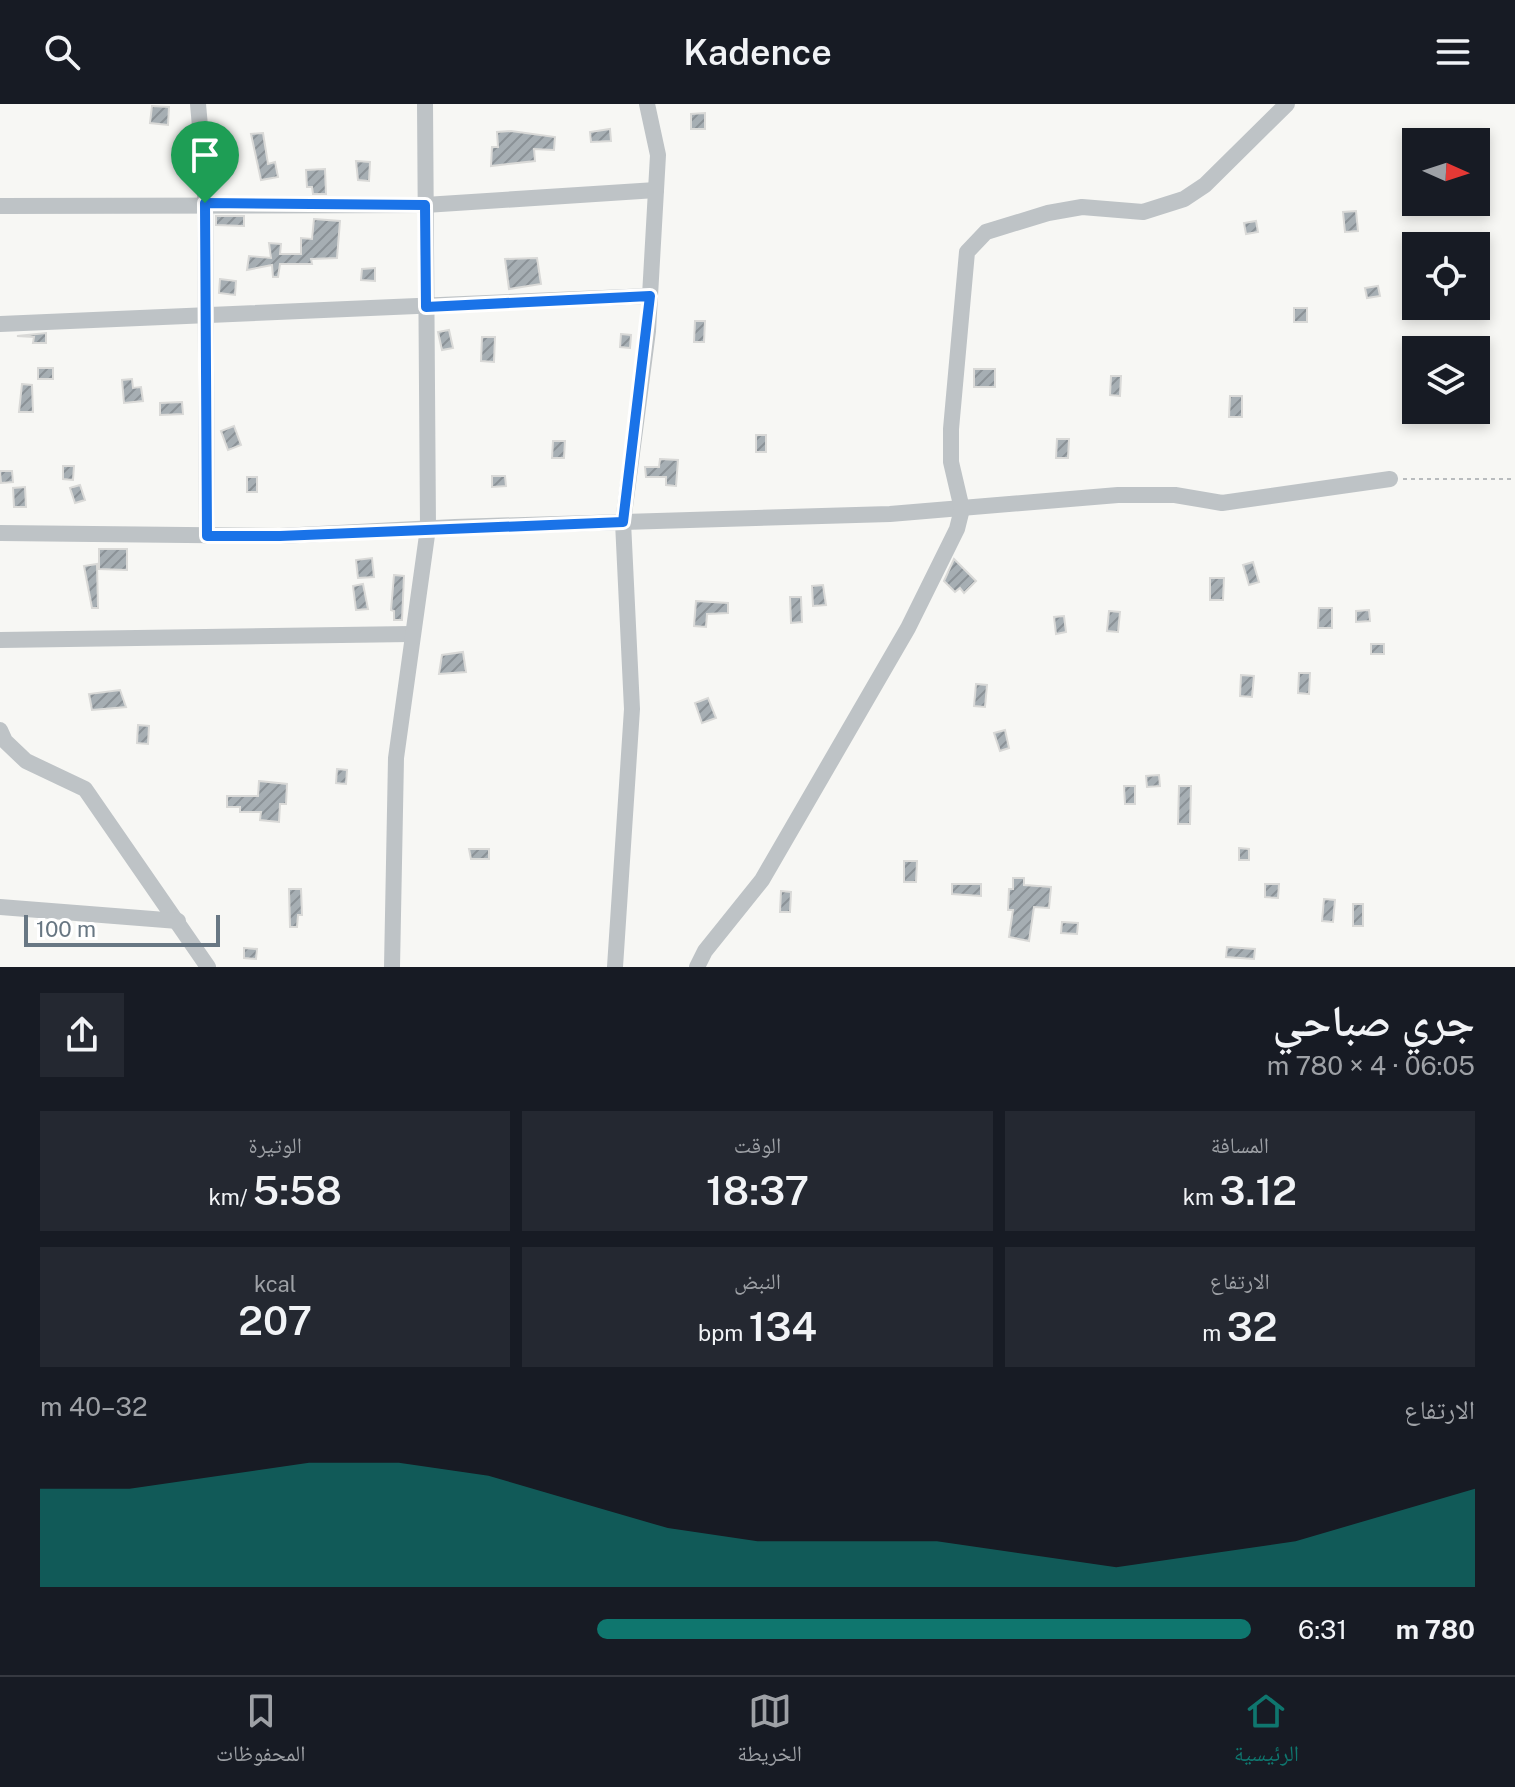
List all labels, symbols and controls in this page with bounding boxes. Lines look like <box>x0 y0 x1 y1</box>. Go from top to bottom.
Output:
icon: search <box>40 30 84 74</box>
icon: menu <box>1431 30 1475 74</box>
text: Kadence <box>683 31 832 73</box>
pin <box>171 121 239 203</box>
north arrow <box>1402 128 1490 216</box>
map controls <box>1402 128 1490 424</box>
icon: arrive <box>183 133 227 177</box>
button: locate <box>1402 232 1490 320</box>
button: layers <box>1402 336 1490 424</box>
scale bar <box>24 911 220 947</box>
text: 100 m <box>36 916 96 942</box>
button: share <box>40 993 124 1077</box>
text: جري صباحي <box>1273 994 1475 1046</box>
text: 06:05 · 4 × 780 m <box>1267 1050 1475 1081</box>
text: الوتيرة <box>248 1132 302 1158</box>
text: الوقت <box>734 1132 781 1158</box>
text: المسافة <box>1211 1132 1269 1158</box>
text: 5:58 <box>253 1167 342 1214</box>
text: 18:37 <box>706 1167 809 1214</box>
text: 3.12 <box>1220 1167 1297 1214</box>
text: /km <box>208 1184 253 1210</box>
text: km <box>1183 1184 1220 1210</box>
text: النبض <box>734 1268 781 1294</box>
text: الارتفاع <box>1210 1268 1270 1294</box>
text: kcal <box>254 1271 296 1297</box>
text: 207 <box>238 1297 312 1344</box>
text: 134 <box>749 1303 817 1350</box>
text: 32 <box>1227 1303 1277 1350</box>
text: bpm <box>698 1320 749 1346</box>
text: m <box>1202 1320 1227 1346</box>
text: 32–40 m <box>40 1391 147 1422</box>
text: الارتفاع <box>1404 1394 1475 1425</box>
text: 6:31 <box>1298 1614 1347 1645</box>
text: 780 m <box>1396 1614 1475 1645</box>
tab: المحفوظات <box>216 1689 305 1775</box>
tab: الخريطة <box>737 1689 802 1775</box>
tab: الرئيسية <box>1234 1689 1299 1775</box>

